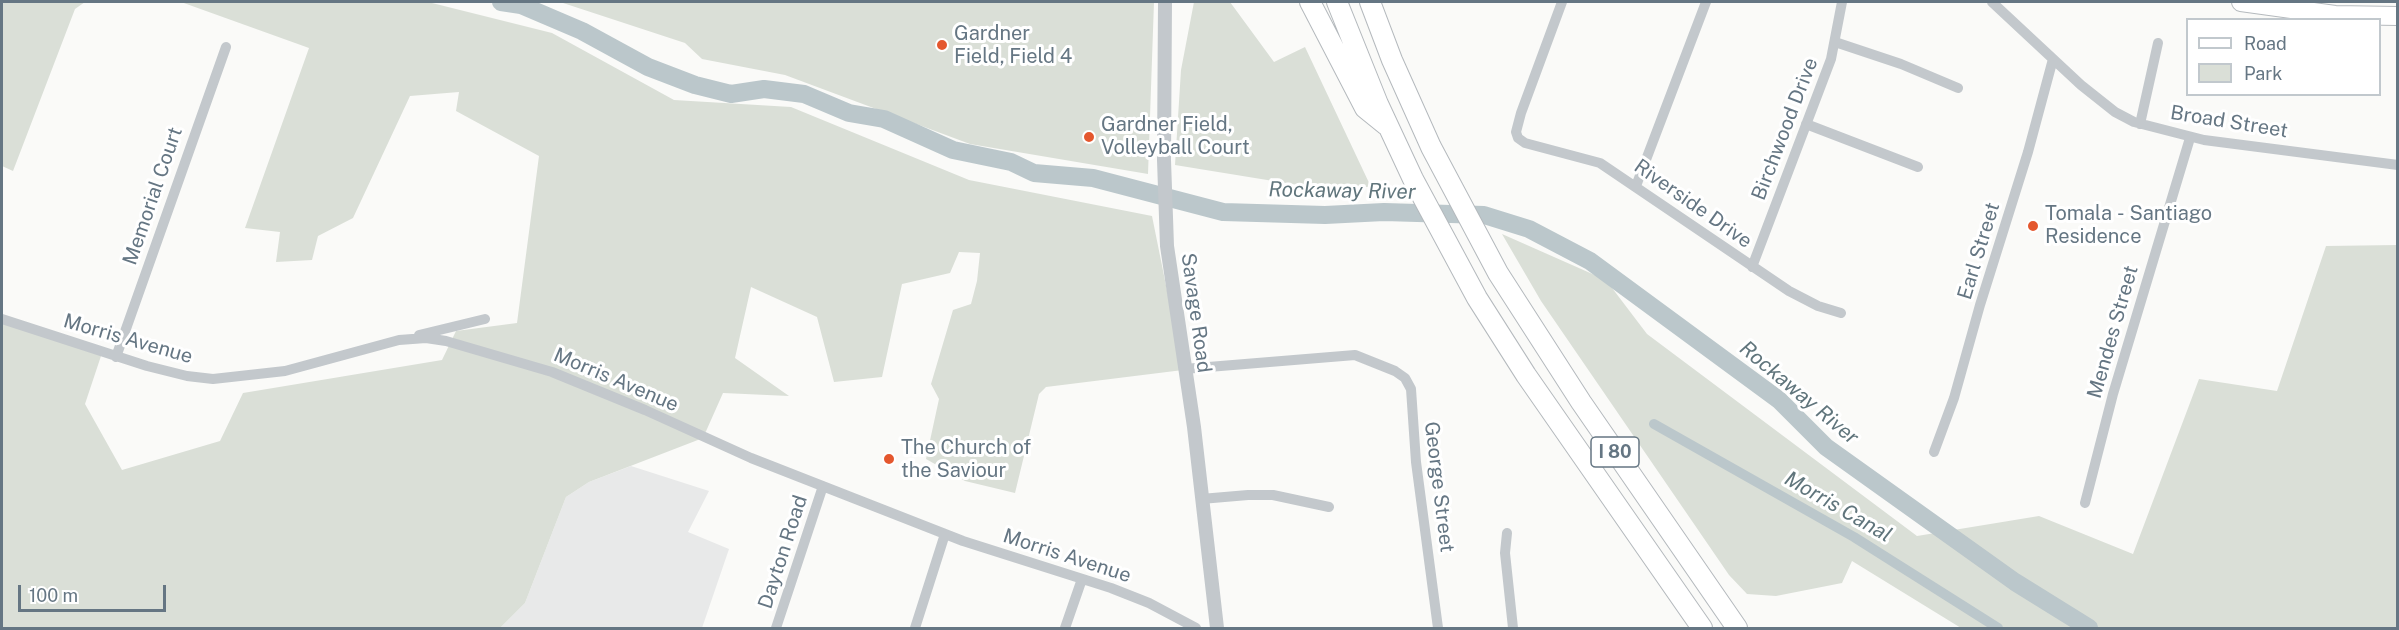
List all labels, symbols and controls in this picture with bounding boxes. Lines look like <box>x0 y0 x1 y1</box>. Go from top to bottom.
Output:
legend <box>2186 18 2381 96</box>
place label: Gardner Field, Field 4 <box>954 22 1072 69</box>
text: Road <box>2244 33 2287 54</box>
marker: Gardner Field, Field 4 <box>935 38 949 52</box>
street label: Birchwood Drive <box>1747 54 1823 204</box>
text: Park <box>2244 63 2282 84</box>
street label: Broad Street <box>2169 101 2289 143</box>
place label: Gardner Field, Volleyball Court <box>1101 113 1250 160</box>
street label: Memorial Court <box>118 124 188 268</box>
marker: Gardner Field, Volleyball Court <box>1082 130 1096 144</box>
street label: Riverside Drive <box>1629 154 1757 254</box>
water label: Rockaway River <box>1268 177 1416 205</box>
street label: Earl Street <box>1953 199 2005 303</box>
place label: Tomala - Santiago Residence <box>2045 202 2212 249</box>
marker: Tomala - Santiago Residence <box>2026 219 2040 233</box>
street label: Savage Road <box>1176 252 1216 374</box>
street label: Mendes Street <box>2083 263 2143 401</box>
street label: Morris Avenue <box>61 309 195 369</box>
water label: Rockaway River <box>1734 336 1864 450</box>
street label: Morris Avenue <box>550 343 682 417</box>
street label: George Street <box>1419 420 1459 554</box>
place label: The Church of the Saviour <box>901 436 1031 483</box>
road number: I 80 <box>1591 437 1639 467</box>
marker: The Church of the Saviour <box>882 452 896 466</box>
water label: Morris Canal <box>1780 466 1896 548</box>
street label: Dayton Road <box>753 492 813 612</box>
street label: Morris Avenue <box>1000 524 1134 588</box>
scale bar <box>21 573 170 611</box>
text: 100 m <box>29 585 78 606</box>

